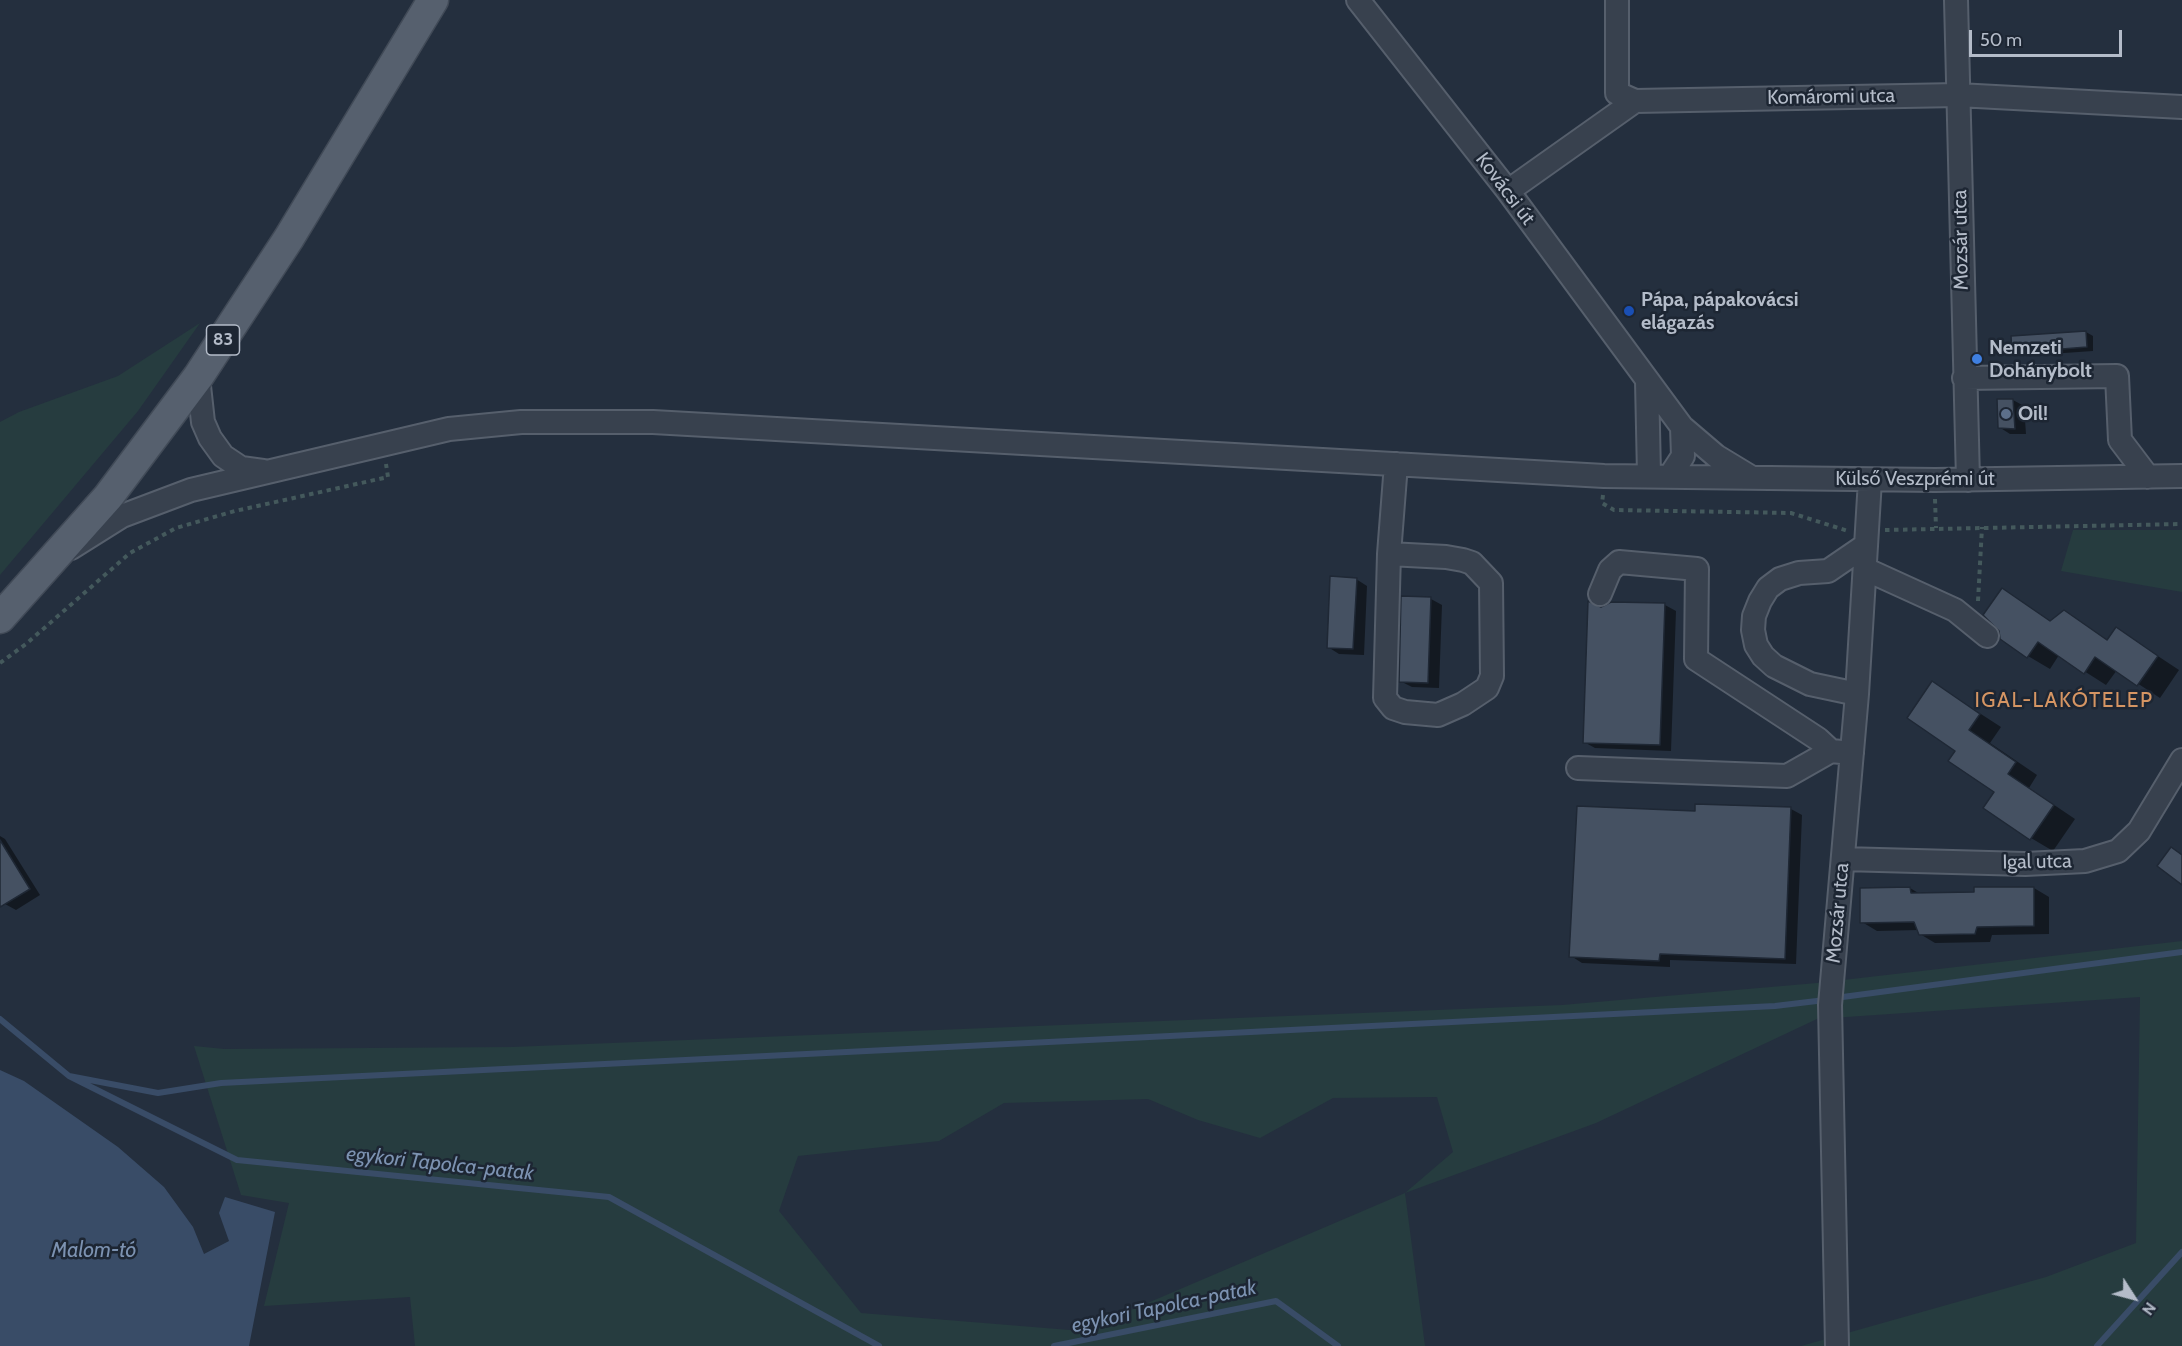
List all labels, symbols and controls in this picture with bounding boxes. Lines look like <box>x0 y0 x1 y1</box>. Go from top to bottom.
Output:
scale bar <box>1972 18 2125 56</box>
text: 50 m <box>1980 29 2022 51</box>
street label: Komáromi utca <box>1767 84 1895 110</box>
street label: Kovácsi út <box>1470 148 1540 230</box>
street label: Mozsár utca <box>1948 189 1974 291</box>
place label: Pápa, pápakovácsi elágazás <box>1641 288 1799 335</box>
marker: Pápa, pápakovácsi elágazás <box>1622 304 1636 318</box>
road number: 83 <box>206 325 240 355</box>
place label: Nemzeti Dohánybolt <box>1989 336 2092 383</box>
marker: Nemzeti Dohánybolt <box>1970 352 1984 366</box>
place label: Oil! <box>2018 402 2048 426</box>
marker: Oil! <box>1999 407 2013 421</box>
street label: Külső Veszprémi út <box>1835 467 1995 491</box>
district label: IGAL-LAKÓTELEP <box>1975 688 2153 714</box>
street label: Igal utca <box>2002 849 2072 875</box>
street label: Mozsár utca <box>1822 862 1854 964</box>
water label: egykori Tapolca-patak <box>345 1142 535 1186</box>
water label: Malom-tó <box>52 1238 136 1264</box>
north arrow <box>2104 1268 2164 1328</box>
water label: egykori Tapolca-patak <box>1069 1275 1259 1339</box>
text: N <box>2138 1299 2160 1319</box>

